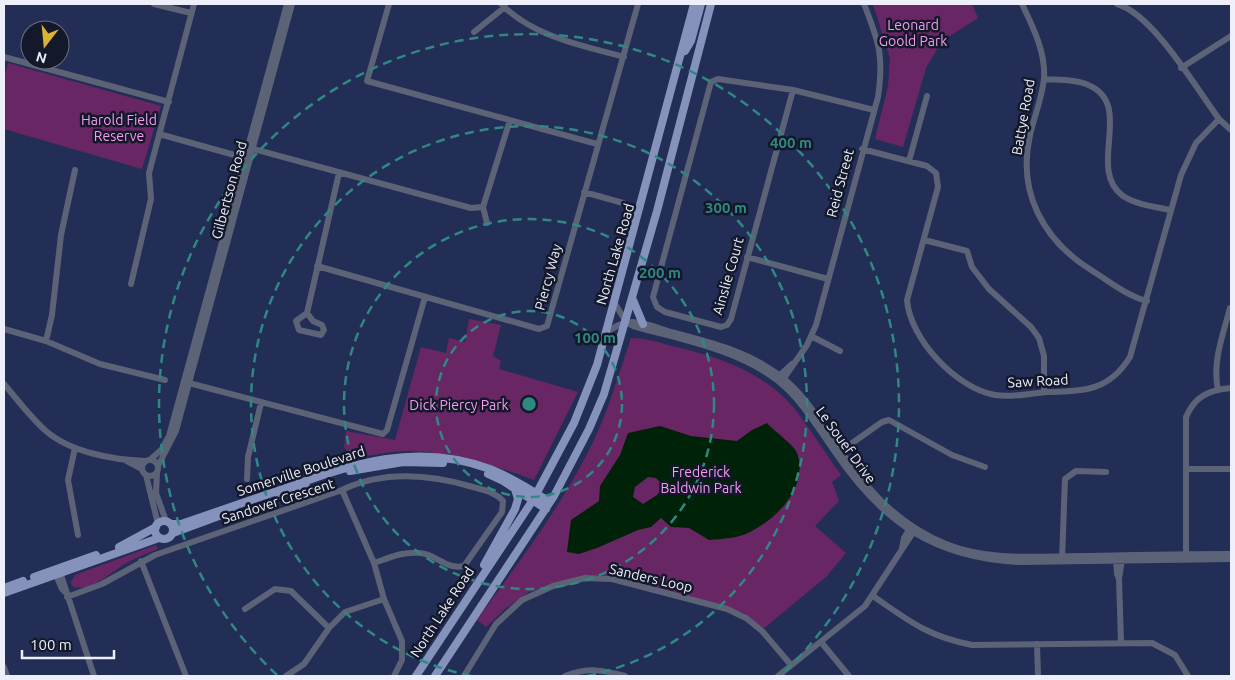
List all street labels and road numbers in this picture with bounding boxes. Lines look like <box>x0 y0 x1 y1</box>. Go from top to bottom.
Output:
street label: Battye Road <box>1008 78 1038 156</box>
street label: Gilbertson Road <box>208 139 250 241</box>
street label: Reid Street <box>823 146 857 219</box>
street label: North Lake Road <box>593 202 637 306</box>
street label: Ainslie Court <box>709 235 747 317</box>
street label: Piercy Way <box>531 242 565 312</box>
street label: Saw Road <box>1007 371 1069 391</box>
street label: Le Souef Drive <box>813 404 879 486</box>
street label: Somerville Boulevard <box>235 443 367 499</box>
street label: Sandover Crescent <box>220 475 337 527</box>
street label: Sanders Loop <box>608 561 694 595</box>
street label: North Lake Road <box>407 564 477 660</box>

